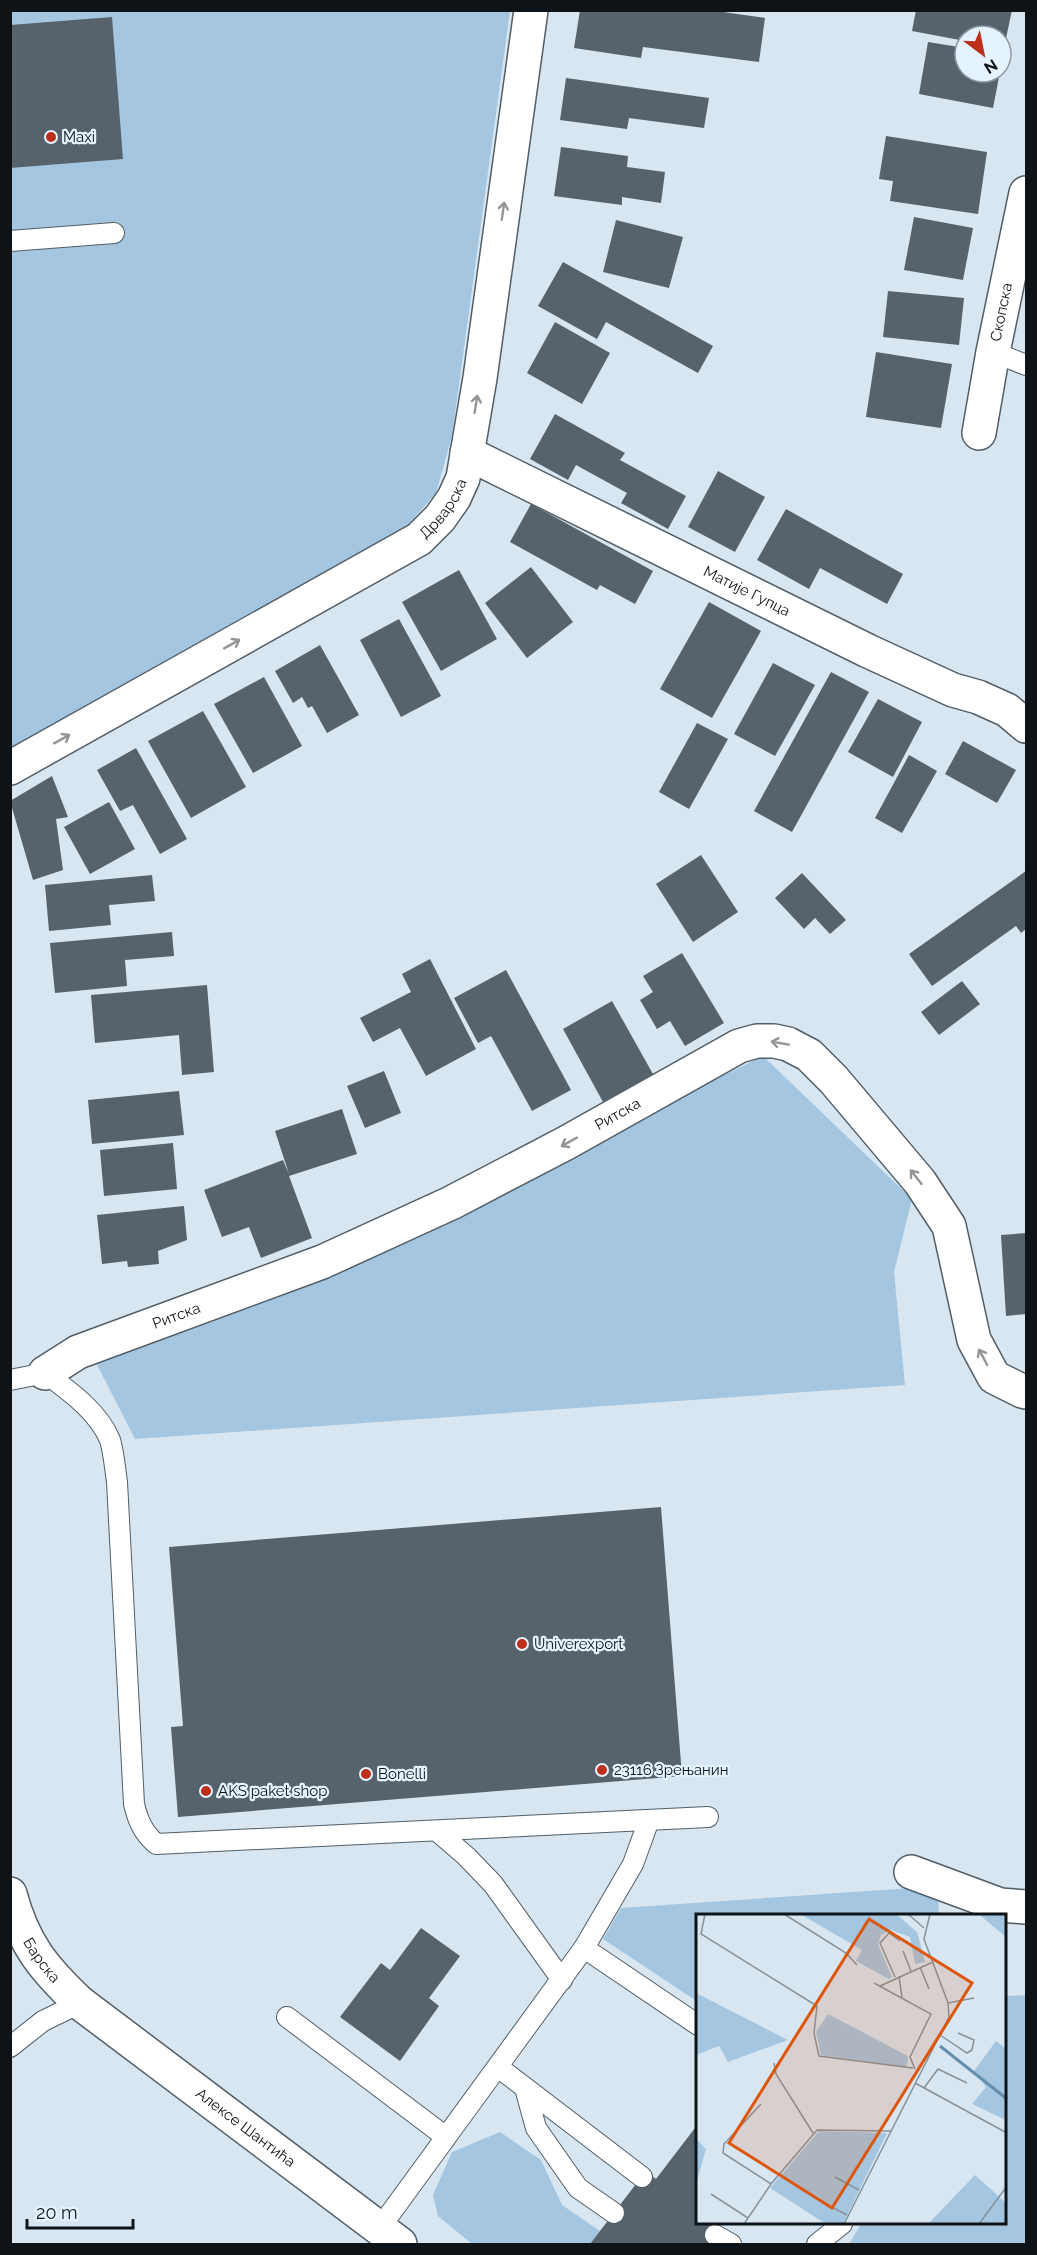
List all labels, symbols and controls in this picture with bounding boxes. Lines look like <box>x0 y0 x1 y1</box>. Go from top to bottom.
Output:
north arrow <box>953 24 1013 84</box>
text: N <box>980 55 1001 78</box>
place label: Maxi <box>63 128 95 146</box>
marker: Maxi <box>44 130 58 144</box>
one-way arrow <box>498 202 509 222</box>
street label: Скопска <box>986 281 1016 343</box>
one-way arrow <box>470 395 481 415</box>
street label: Дрварска <box>416 476 471 542</box>
street label: Матије Гупца <box>700 562 793 620</box>
one-way arrow <box>223 638 240 650</box>
one-way arrow <box>52 733 70 744</box>
one-way arrow <box>770 1037 790 1048</box>
street label: Ритска <box>592 1094 644 1134</box>
one-way arrow <box>560 1137 578 1148</box>
one-way arrow <box>910 1170 923 1186</box>
street label: Ритска <box>150 1299 203 1333</box>
one-way arrow <box>977 1349 988 1367</box>
place label: Univerexport <box>534 1635 623 1653</box>
marker: Univerexport <box>515 1637 529 1651</box>
place label: 23116 Зрењанин <box>614 1761 729 1779</box>
marker: 23116 Зрењанин <box>595 1763 609 1777</box>
place label: Bonelli <box>378 1765 426 1783</box>
marker: Bonelli <box>359 1767 373 1781</box>
place label: AKS paket shop <box>218 1782 327 1800</box>
marker: AKS paket shop <box>199 1784 213 1798</box>
inset map <box>696 1914 1007 2225</box>
street label: Барска <box>19 1935 64 1986</box>
street label: Алексе Шантића <box>192 2084 299 2171</box>
scale bar <box>27 2192 134 2230</box>
text: 20 m <box>36 2202 78 2223</box>

